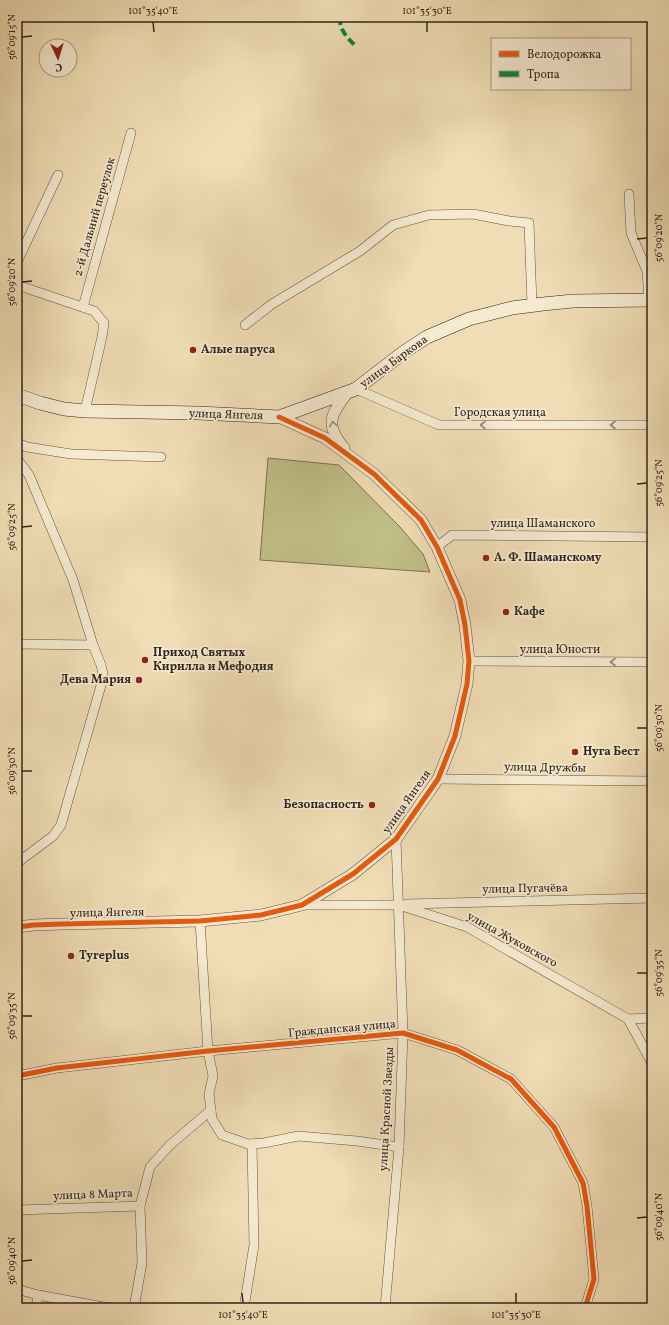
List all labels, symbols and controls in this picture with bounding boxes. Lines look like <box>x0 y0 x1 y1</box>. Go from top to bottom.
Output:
text: 101°35'40"E <box>128 4 178 18</box>
text: 101°35'30"E <box>402 4 452 18</box>
text: 56°09'15"N <box>5 13 19 60</box>
north arrow <box>38 38 78 78</box>
legend <box>491 38 631 90</box>
text: Велодорожка <box>527 47 601 63</box>
text: С <box>55 59 63 74</box>
text: Тропа <box>527 67 560 83</box>
street label: 2-й Дальний переулок <box>70 155 120 278</box>
text: 56°09'20"N <box>652 213 666 262</box>
text: 56°09'20"N <box>5 257 19 306</box>
street label: улица Баркова <box>357 332 431 392</box>
place label: Алые паруса <box>201 342 276 358</box>
marker: Алые паруса <box>188 345 198 355</box>
street label: Городская улица <box>454 405 546 421</box>
street label: улица Янгеля <box>189 406 263 424</box>
one-way arrow <box>329 421 338 428</box>
one-way arrow <box>480 421 486 429</box>
one-way arrow <box>610 421 616 429</box>
text: 56°09'25"N <box>652 459 666 507</box>
text: 56°09'25"N <box>5 503 19 551</box>
street label: улица Шаманского <box>491 516 595 532</box>
place label: А. Ф. Шаманскому <box>494 550 602 566</box>
marker: А. Ф. Шаманскому <box>481 553 491 563</box>
place label: Кафе <box>514 604 545 620</box>
marker: Кафе <box>501 607 511 617</box>
street label: улица Юности <box>520 642 600 658</box>
place label: Приход Святых Кирилла и Мефодия <box>153 645 274 675</box>
marker: Приход Святых Кирилла и Мефодия <box>140 655 150 665</box>
one-way arrow <box>610 658 616 666</box>
place label: Дева Мария <box>60 672 131 688</box>
marker: Дева Мария <box>134 675 144 685</box>
text: 56°09'30"N <box>652 703 666 752</box>
place label: Нуга Бест <box>583 744 640 760</box>
text: 56°09'30"N <box>5 746 19 795</box>
marker: Нуга Бест <box>570 747 580 757</box>
street label: улица Дружбы <box>504 759 587 777</box>
street label: улица Янгеля <box>379 767 435 837</box>
place label: Безопасность <box>284 797 364 813</box>
marker: Безопасность <box>367 800 377 810</box>
street label: улица Пугачёва <box>482 880 568 898</box>
street label: улица Янгеля <box>70 904 144 922</box>
street label: улица Жуковского <box>464 908 560 972</box>
place label: Tyreplus <box>79 948 130 964</box>
text: 56°09'35"N <box>652 949 666 997</box>
marker: Tyreplus <box>66 951 76 961</box>
text: 56°09'35"N <box>5 992 19 1040</box>
street label: Гражданская улица <box>287 1016 397 1042</box>
street label: улица Красной Звезды <box>376 1046 398 1172</box>
street label: улица 8 Марта <box>53 1186 133 1204</box>
text: 56°09'40"N <box>652 1192 666 1241</box>
text: 56°09'40"N <box>5 1236 19 1285</box>
text: 101°35'40"E <box>218 1308 268 1322</box>
text: 101°35'30"E <box>491 1308 541 1322</box>

